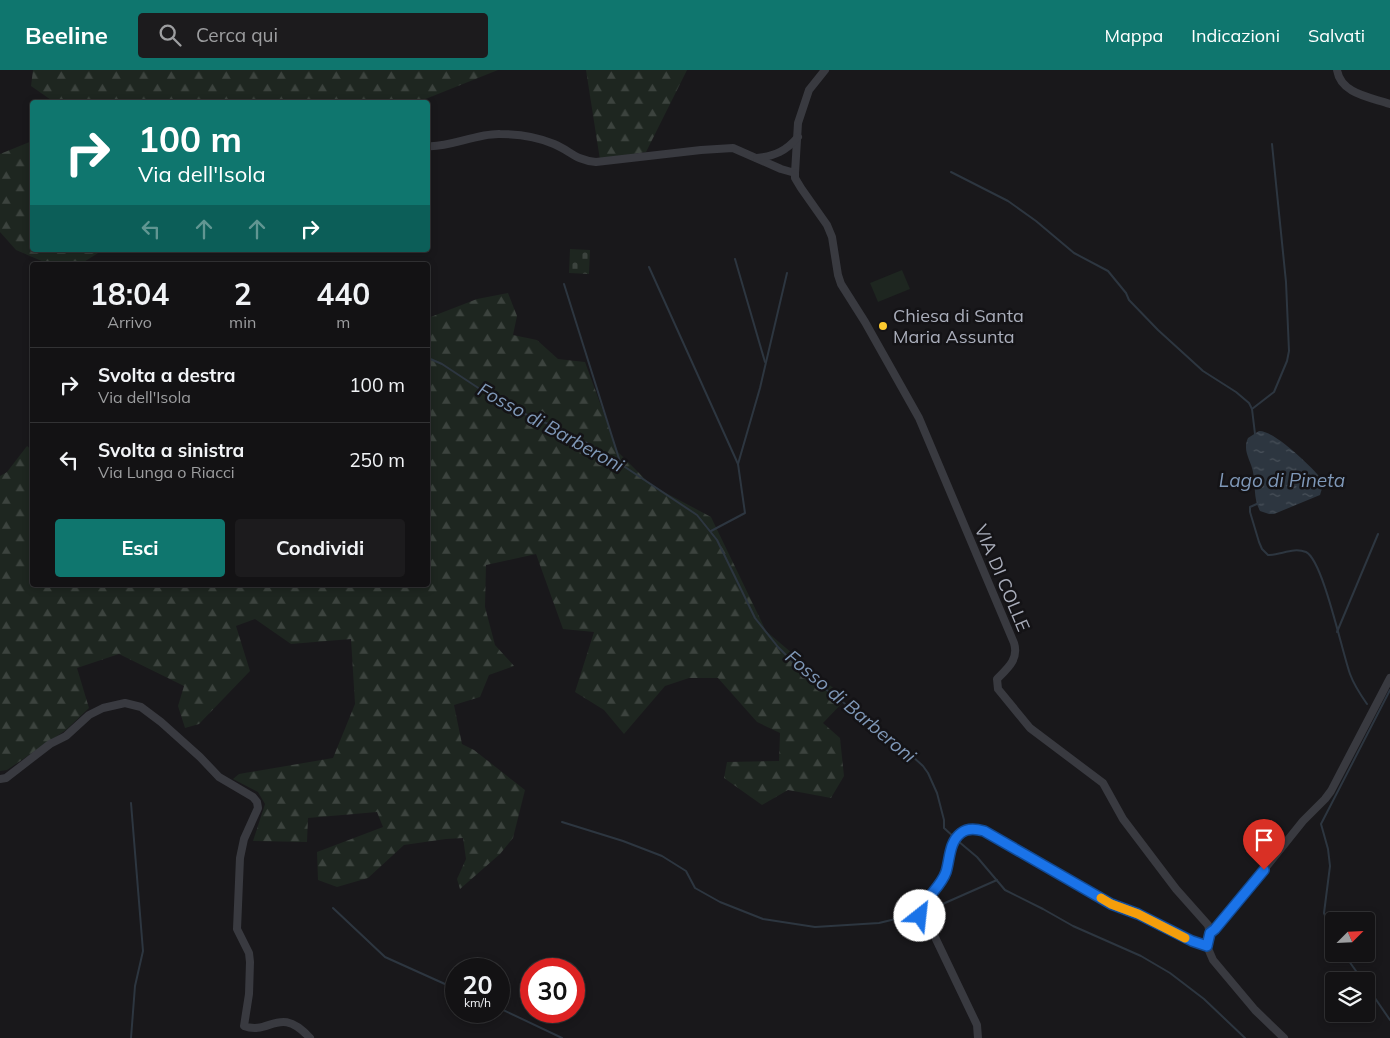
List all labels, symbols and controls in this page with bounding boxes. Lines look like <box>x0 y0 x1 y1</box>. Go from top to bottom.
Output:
search box <box>138 13 488 58</box>
text: Beeline <box>25 20 108 50</box>
icon: search <box>156 21 184 49</box>
text: Cerca qui <box>196 23 278 47</box>
text: Mappa <box>1105 24 1163 47</box>
text: Indicazioni <box>1191 24 1280 47</box>
text: Salvati <box>1308 24 1365 47</box>
text: 100 m <box>138 117 242 161</box>
icon: right <box>55 120 120 185</box>
text: Via dell'Isola <box>138 160 266 188</box>
icon: left <box>137 215 165 243</box>
icon: ahead <box>190 215 218 243</box>
icon: ahead <box>243 215 271 243</box>
icon: right <box>296 215 324 243</box>
text: 18:04 <box>90 275 169 313</box>
text: 2 <box>234 275 252 313</box>
text: 440 <box>316 275 370 313</box>
place label: Chiesa di Santa Maria Assunta <box>893 304 1024 348</box>
text: Arrivo <box>107 312 152 332</box>
text: min <box>229 312 256 332</box>
text: m <box>336 312 350 332</box>
marker: Chiesa di Santa Maria Assunta <box>877 320 889 332</box>
text: Svolta a destra <box>98 363 236 387</box>
icon: right <box>55 371 83 399</box>
text: 100 m <box>349 373 405 397</box>
water label: Fosso di Barberoni <box>474 377 628 477</box>
text: Via dell'Isola <box>98 387 191 407</box>
text: Svolta a sinistra <box>98 438 244 462</box>
icon: left <box>55 446 83 474</box>
text: 250 m <box>349 448 405 472</box>
text: Via Lunga o Riacci <box>98 462 235 482</box>
water label: Lago di Pineta <box>1219 468 1345 492</box>
button: Esci <box>55 519 225 577</box>
button: Condividi <box>235 519 405 577</box>
street label: VIA DI COLLE <box>970 521 1035 635</box>
water label: Fosso di Barberoni <box>781 644 921 768</box>
pin <box>1243 819 1285 870</box>
icon: arrive <box>1250 826 1278 854</box>
position arrow <box>893 889 945 941</box>
north arrow <box>1325 912 1375 962</box>
map controls <box>1325 912 1375 1022</box>
speed limit sign: 30 <box>520 958 585 1023</box>
text: 20 <box>462 969 493 1000</box>
button: layers <box>1325 972 1375 1022</box>
text: km/h <box>464 995 491 1010</box>

